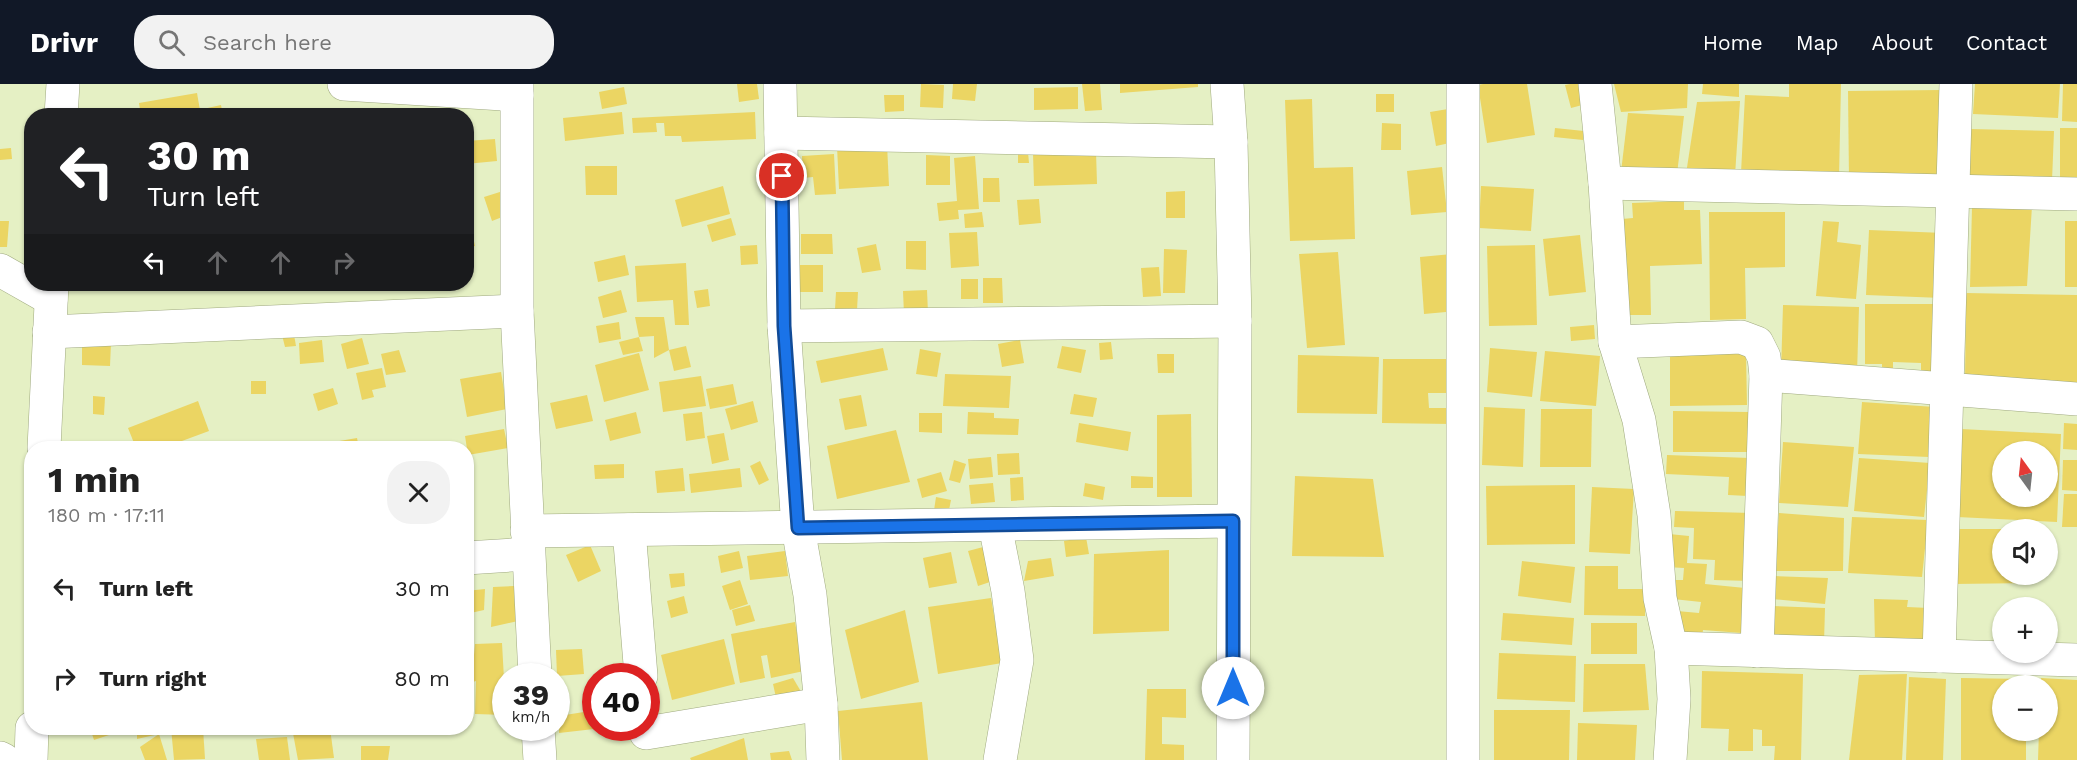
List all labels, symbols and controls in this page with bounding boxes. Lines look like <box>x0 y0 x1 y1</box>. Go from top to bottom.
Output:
search box <box>134 15 554 69</box>
text: Drivr <box>30 26 98 59</box>
icon: search <box>155 26 188 59</box>
text: Search here <box>203 30 332 55</box>
text: Home <box>1703 30 1763 55</box>
text: Map <box>1796 30 1839 55</box>
text: About <box>1872 30 1933 55</box>
text: Contact <box>1966 30 2047 55</box>
text: 30 m <box>147 131 251 180</box>
icon: left <box>48 132 126 210</box>
pin <box>756 150 807 201</box>
icon: arrive <box>765 159 798 192</box>
text: Turn left <box>147 181 259 213</box>
icon: left <box>138 246 171 279</box>
icon: ahead <box>201 246 234 279</box>
icon: ahead <box>264 246 297 279</box>
icon: right <box>327 246 360 279</box>
north arrow <box>1992 441 2058 507</box>
map controls <box>1992 441 2058 741</box>
text: 1 min <box>48 459 140 501</box>
button: close <box>387 461 450 524</box>
text: 180 m · 17:11 <box>48 503 165 527</box>
button: sound <box>1992 519 2058 585</box>
icon: left <box>48 572 81 605</box>
text: Turn left <box>99 576 193 601</box>
text: 30 m <box>395 576 450 601</box>
button: + <box>1992 597 2058 663</box>
position arrow <box>1201 656 1265 720</box>
icon: right <box>48 662 81 695</box>
speed limit sign: 40 <box>582 663 660 741</box>
text: Turn right <box>99 666 206 691</box>
text: 80 m <box>394 666 450 691</box>
button: − <box>1992 675 2058 741</box>
text: 39 <box>513 677 549 712</box>
text: km/h <box>512 708 550 726</box>

